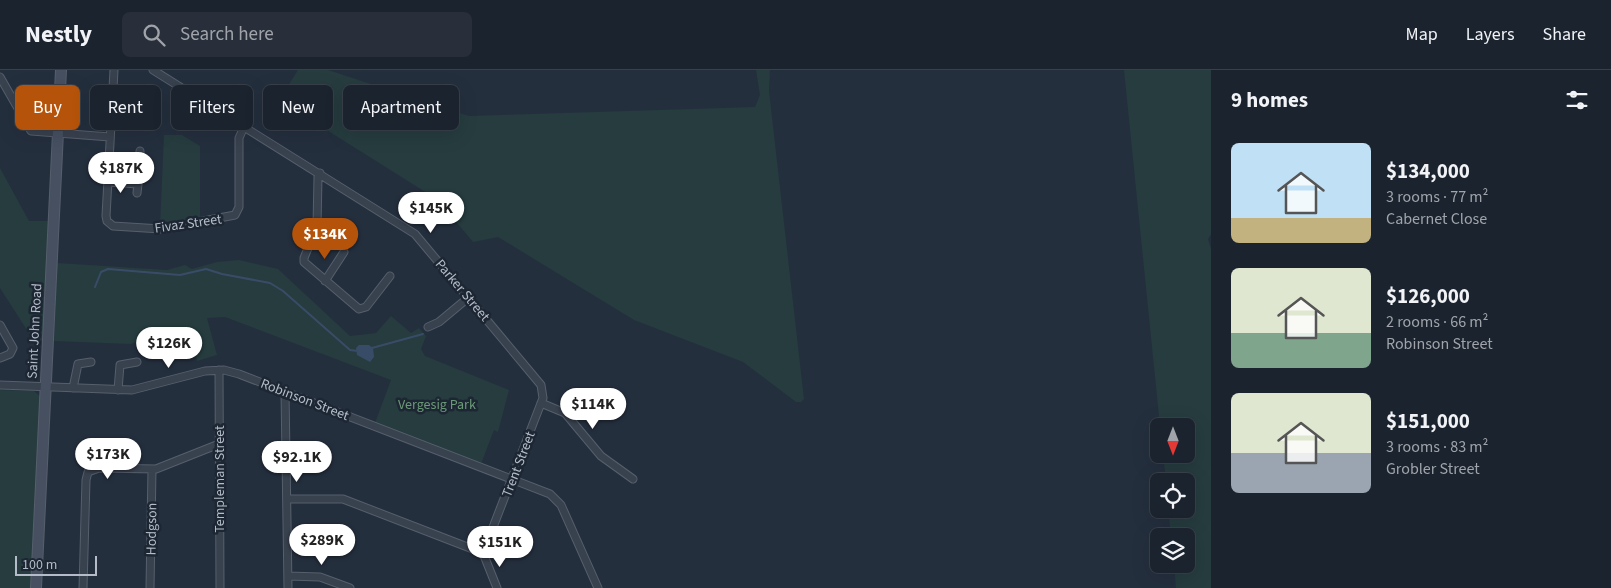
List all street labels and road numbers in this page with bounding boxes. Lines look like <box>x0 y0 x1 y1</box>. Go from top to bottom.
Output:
street label: Fivaz Street <box>153 209 223 239</box>
street label: Parker Street <box>430 255 494 326</box>
street label: Saint John Road <box>23 283 47 379</box>
street label: Robinson Street <box>258 374 352 426</box>
street label: Templeman Street <box>210 425 230 533</box>
street label: Trent Street <box>497 428 541 500</box>
street label: Hodgson <box>142 503 162 556</box>

